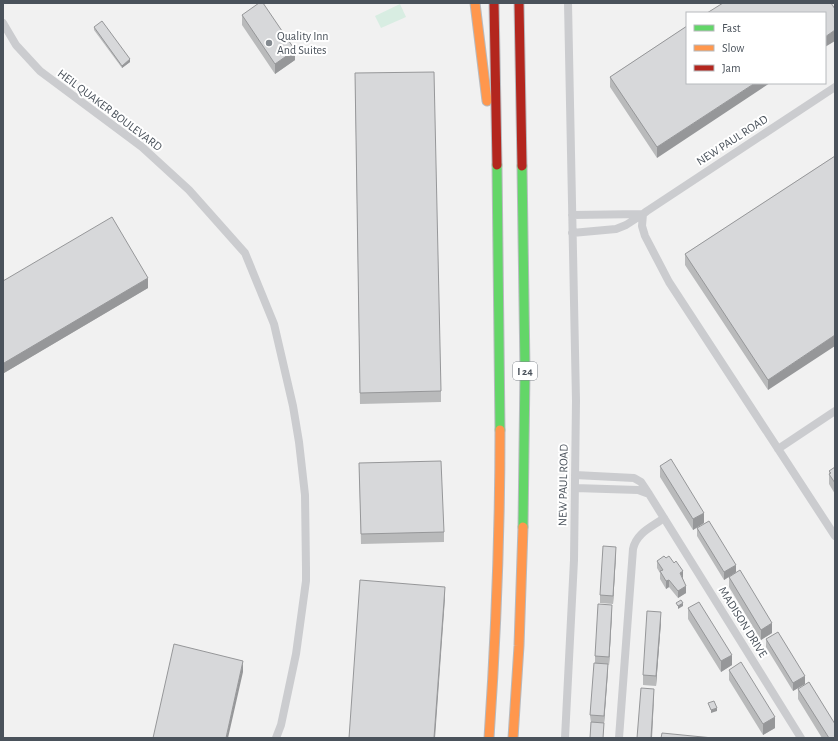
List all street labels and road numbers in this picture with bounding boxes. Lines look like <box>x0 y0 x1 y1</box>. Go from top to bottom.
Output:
street label: HEIL QUAKER BOULEVARD <box>55 67 165 154</box>
street label: NEW PAUL ROAD <box>694 112 770 167</box>
road number: I 24 <box>513 362 537 380</box>
street label: NEW PAUL ROAD <box>556 444 570 526</box>
street label: MADISON DRIVE <box>716 585 770 660</box>

